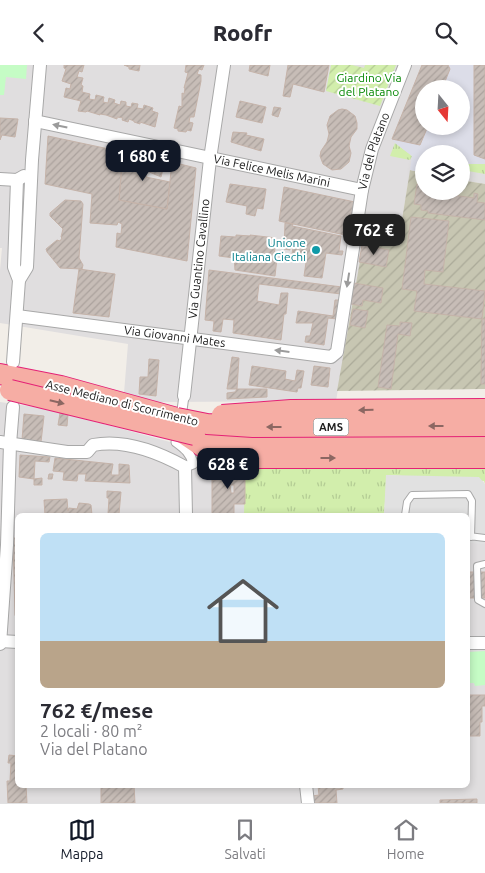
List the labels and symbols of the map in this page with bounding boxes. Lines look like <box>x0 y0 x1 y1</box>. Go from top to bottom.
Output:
park label: Giardino Via del Platano <box>336 71 402 98</box>
north arrow <box>415 80 470 135</box>
street label: Via del Platano <box>355 110 392 191</box>
one-way arrow <box>52 122 67 130</box>
pin: 1 680 € <box>97 139 189 182</box>
street label: Via Felice Melis Marini <box>212 152 331 189</box>
street label: Via Guantino Cavallino <box>186 198 212 319</box>
pin: 762 € <box>339 213 409 256</box>
place label: Unione Italiana Ciechi <box>232 236 306 263</box>
marker: Unione Italiana Ciechi <box>310 244 322 256</box>
one-way arrow <box>343 273 351 289</box>
street label: Via Giovanni Mates <box>123 323 226 349</box>
one-way arrow <box>274 347 290 355</box>
street label: Asse Mediano di Scorrimento <box>45 377 200 428</box>
one-way arrow <box>50 398 65 406</box>
one-way arrow <box>358 406 374 414</box>
road number: AMS <box>314 419 348 436</box>
one-way arrow <box>428 422 444 430</box>
one-way arrow <box>266 423 282 431</box>
pin: 628 € <box>193 447 263 490</box>
one-way arrow <box>321 454 337 462</box>

